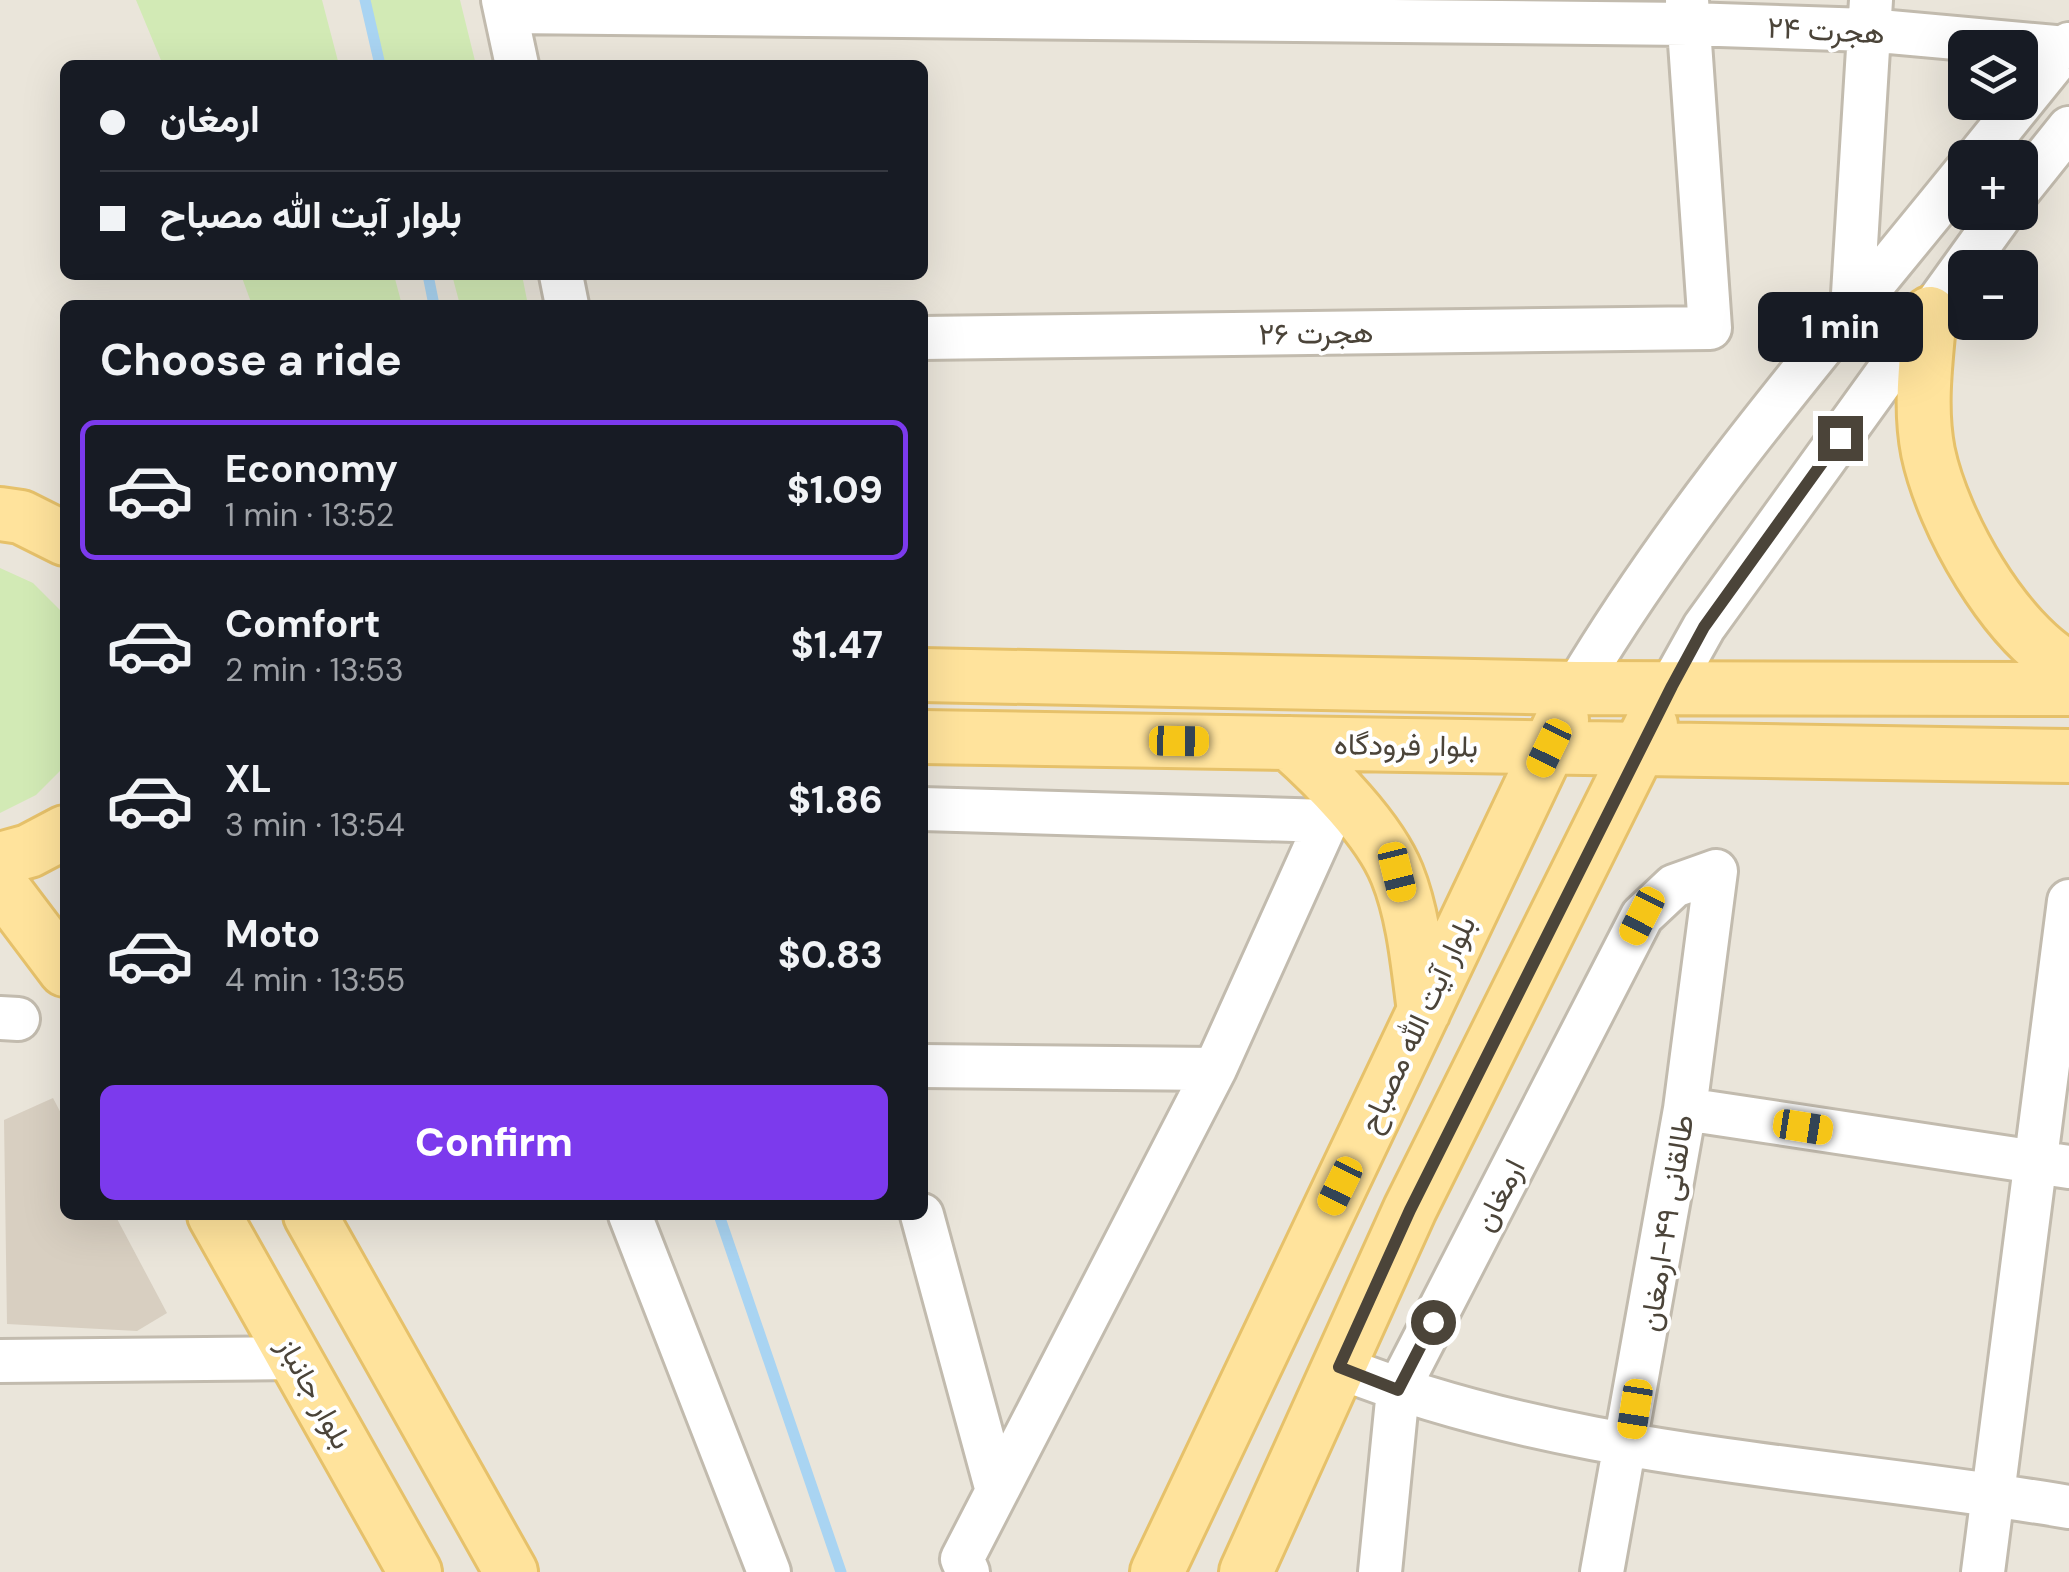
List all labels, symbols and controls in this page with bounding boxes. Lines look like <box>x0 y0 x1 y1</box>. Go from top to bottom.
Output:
street label: هجرت ۲۴ <box>1766 7 1886 53</box>
map controls <box>1948 30 2038 340</box>
button: layers <box>1948 30 2038 120</box>
text: ارمغان <box>160 94 260 144</box>
button: + <box>1948 140 2038 230</box>
text: بلوار آیت الله مصباح <box>160 190 462 240</box>
button: − <box>1948 250 2038 340</box>
callout: 1 min <box>1758 293 1922 363</box>
text: 1 min <box>1801 306 1880 348</box>
street label: هجرت ۲۶ <box>1258 312 1374 354</box>
text: Choose a ride <box>100 330 402 389</box>
route end <box>1818 416 1863 461</box>
text: Economy <box>225 444 398 494</box>
icon: car <box>105 445 195 535</box>
text: $1.09 <box>787 465 883 515</box>
text: 1 min · 13:52 <box>225 494 394 536</box>
text: Comfort <box>225 599 381 649</box>
icon: car <box>105 600 195 690</box>
text: $1.47 <box>791 620 883 670</box>
text: 2 min · 13:53 <box>225 649 404 691</box>
car <box>1522 714 1576 782</box>
street label: بلوار فرودگاه <box>1334 724 1478 766</box>
car <box>1149 725 1209 757</box>
text: XL <box>225 754 272 804</box>
icon: car <box>105 755 195 845</box>
text: $1.86 <box>788 775 883 825</box>
text: 3 min · 13:54 <box>225 804 405 846</box>
car <box>1375 839 1419 905</box>
car <box>1615 882 1669 950</box>
text: Moto <box>225 909 320 959</box>
street label: بلوار آیت الله مصباح <box>1350 909 1485 1139</box>
icon: car <box>105 910 195 1000</box>
text: $0.83 <box>778 930 883 980</box>
text: 4 min · 13:55 <box>225 959 405 1001</box>
button: Confirm <box>100 1085 888 1200</box>
car <box>1771 1107 1835 1147</box>
street label: طالقانی ۴۹-ارمغان <box>1630 1112 1702 1334</box>
car <box>1313 1152 1367 1220</box>
street label: ارمغان <box>1464 1152 1534 1238</box>
route start <box>1411 1300 1456 1345</box>
street label: بلوار جانباز <box>268 1329 362 1456</box>
car <box>1615 1377 1655 1441</box>

